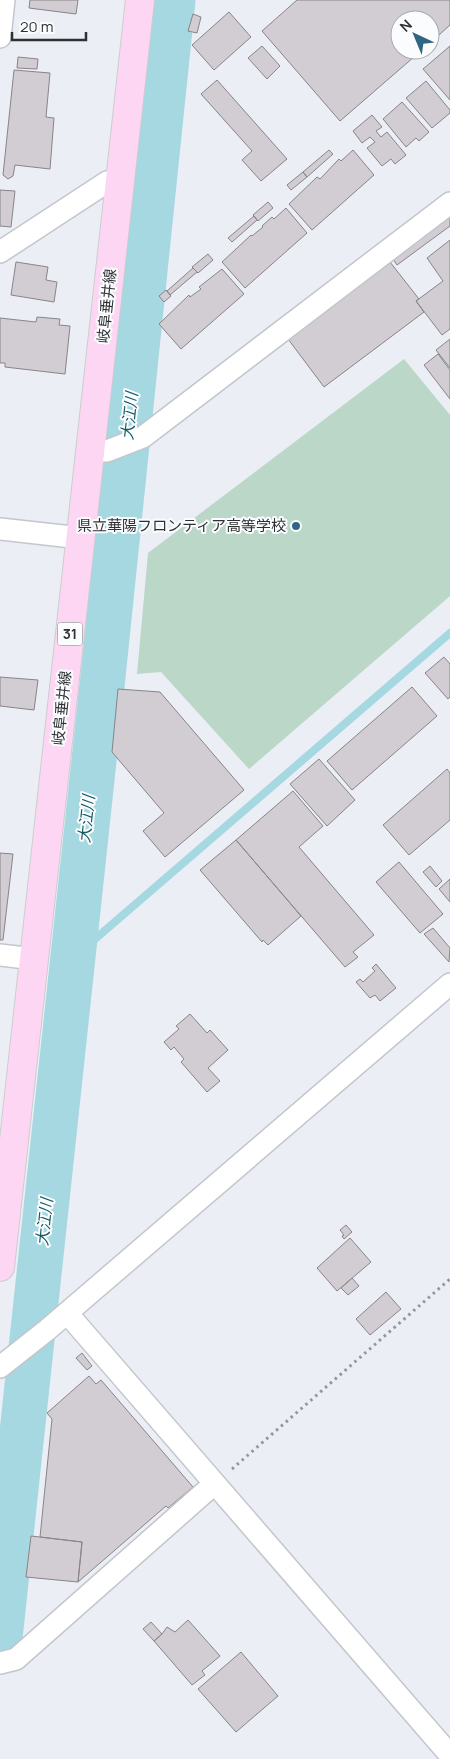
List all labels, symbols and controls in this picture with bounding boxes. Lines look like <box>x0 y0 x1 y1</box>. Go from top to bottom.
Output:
scale bar <box>12 10 86 42</box>
north arrow <box>390 10 440 60</box>
text: N <box>395 15 416 36</box>
text: 20 m <box>20 16 53 37</box>
street label: 岐阜垂井線 <box>92 268 121 344</box>
water label: 大江川 <box>116 389 143 441</box>
place label: 県立華陽フロンティア高等学校 <box>77 515 286 536</box>
marker: 県立華陽フロンティア高等学校 <box>290 520 302 532</box>
road number: 31 <box>58 622 82 646</box>
street label: 岐阜垂井線 <box>47 670 76 746</box>
water label: 大江川 <box>73 792 100 844</box>
water label: 大江川 <box>31 1195 58 1247</box>

